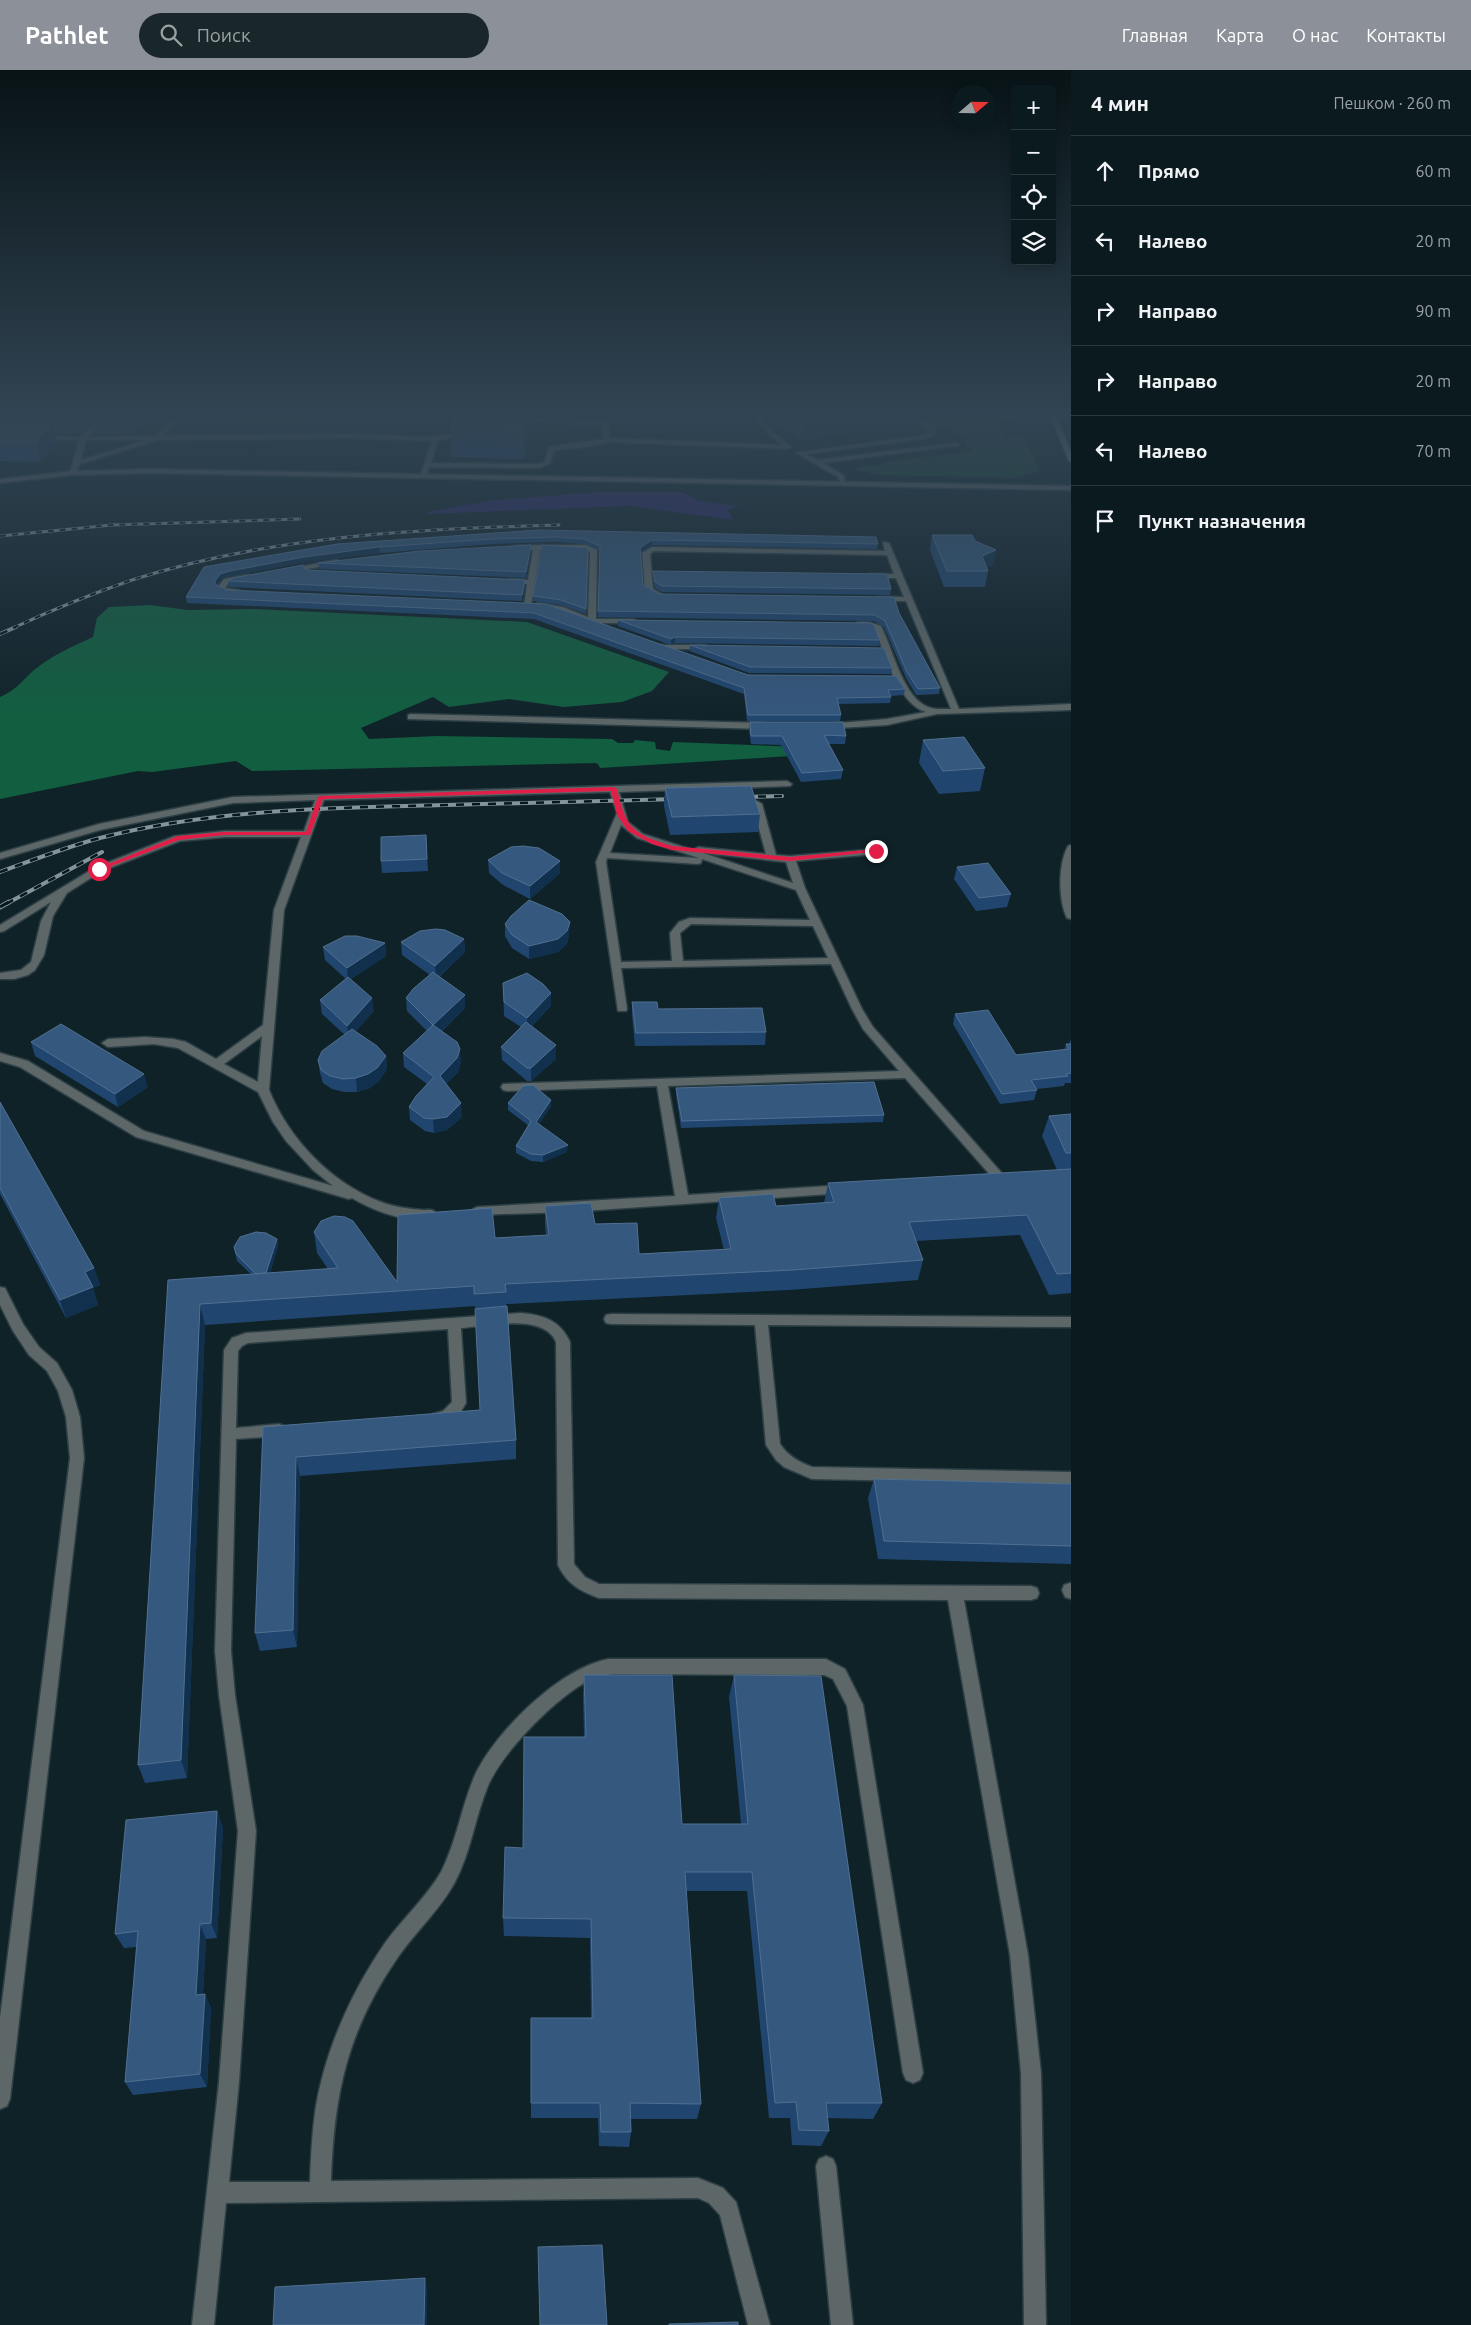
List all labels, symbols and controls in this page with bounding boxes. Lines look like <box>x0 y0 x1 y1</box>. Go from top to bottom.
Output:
search box <box>139 13 489 58</box>
icon: search <box>157 21 185 49</box>
text: Pathlet <box>25 22 109 49</box>
text: Поиск <box>197 24 251 46</box>
text: Главная <box>1122 25 1188 45</box>
text: Карта <box>1216 25 1264 45</box>
text: О нас <box>1292 25 1338 45</box>
text: Контакты <box>1366 25 1446 45</box>
north arrow <box>951 85 996 130</box>
map controls <box>1011 85 1056 265</box>
button: + <box>1011 85 1056 130</box>
text: 4 мин <box>1091 91 1149 115</box>
text: Пешком · 260 m <box>1333 94 1451 112</box>
button: − <box>1011 130 1056 175</box>
icon: ahead <box>1091 157 1119 185</box>
text: Прямо <box>1138 160 1200 182</box>
text: 60 m <box>1415 162 1451 180</box>
button: locate <box>1011 175 1056 220</box>
button: layers <box>1011 220 1056 265</box>
icon: left <box>1091 227 1119 255</box>
text: Налево <box>1138 230 1207 252</box>
text: 20 m <box>1415 232 1451 250</box>
icon: right <box>1091 297 1119 325</box>
text: Направо <box>1138 300 1218 322</box>
text: 90 m <box>1415 302 1451 320</box>
icon: right <box>1091 367 1119 395</box>
text: Направо <box>1138 370 1218 392</box>
text: 20 m <box>1415 372 1451 390</box>
icon: left <box>1091 437 1119 465</box>
text: Налево <box>1138 440 1207 462</box>
text: 70 m <box>1415 442 1451 460</box>
icon: arrive <box>1091 507 1119 535</box>
text: Пункт назначения <box>1138 510 1306 532</box>
route end <box>865 840 888 863</box>
route start <box>88 858 111 881</box>

